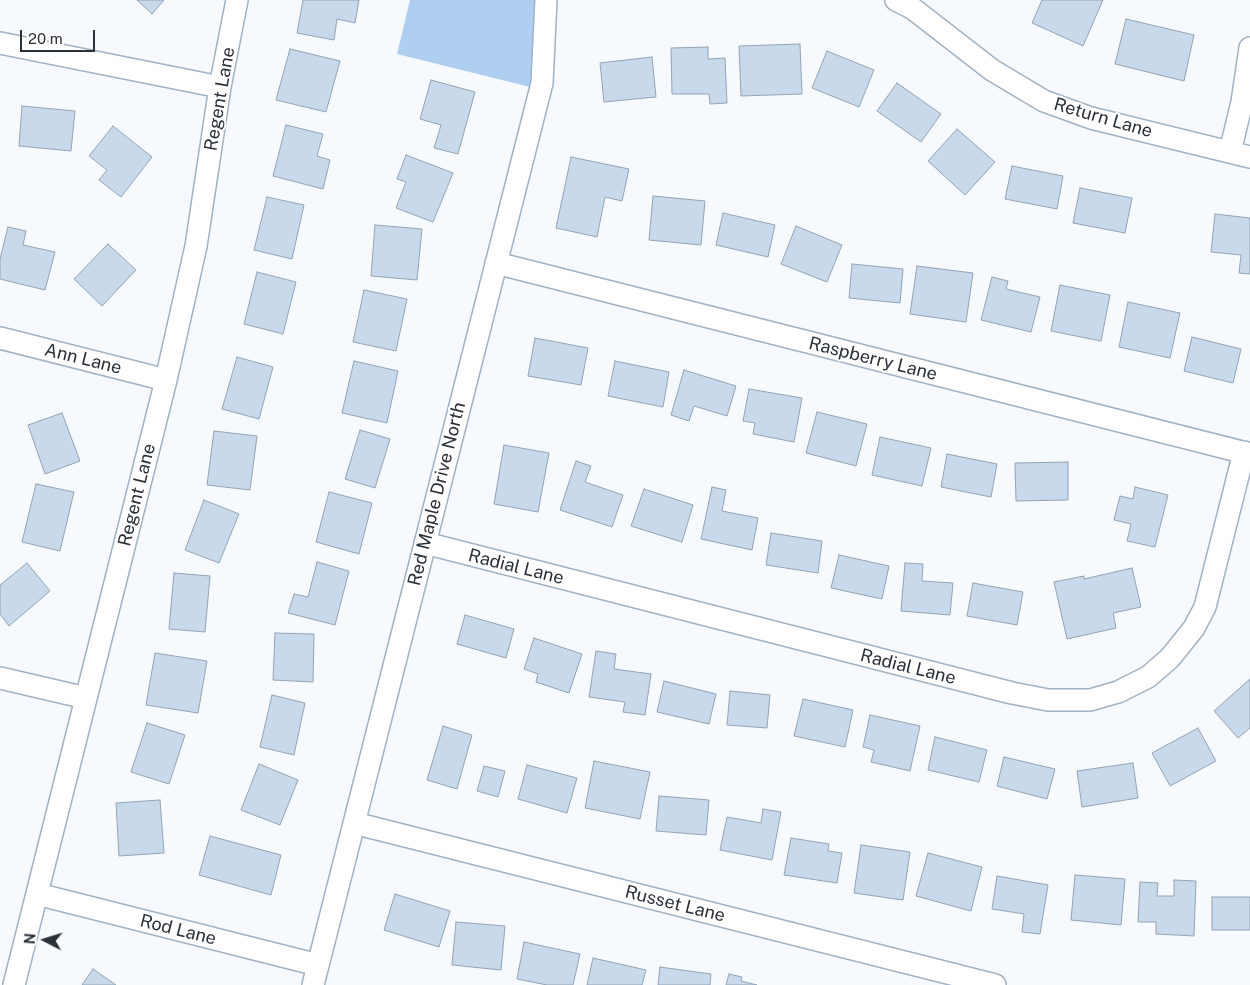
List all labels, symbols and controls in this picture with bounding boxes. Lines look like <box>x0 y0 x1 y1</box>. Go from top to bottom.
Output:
scale bar <box>22 20 98 52</box>
text: 20 m <box>28 30 63 47</box>
street label: Regent Lane <box>200 45 240 153</box>
street label: Return Lane <box>1051 94 1155 142</box>
street label: Raspberry Lane <box>807 333 939 385</box>
street label: Ann Lane <box>42 339 124 379</box>
street label: Red Maple Drive North <box>404 400 470 588</box>
street label: Regent Lane <box>114 441 160 549</box>
street label: Radial Lane <box>466 545 566 589</box>
street label: Radial Lane <box>858 645 958 689</box>
street label: Russet Lane <box>623 881 727 927</box>
street label: Rod Lane <box>138 910 218 950</box>
north arrow <box>20 915 70 965</box>
text: N <box>22 933 39 945</box>

